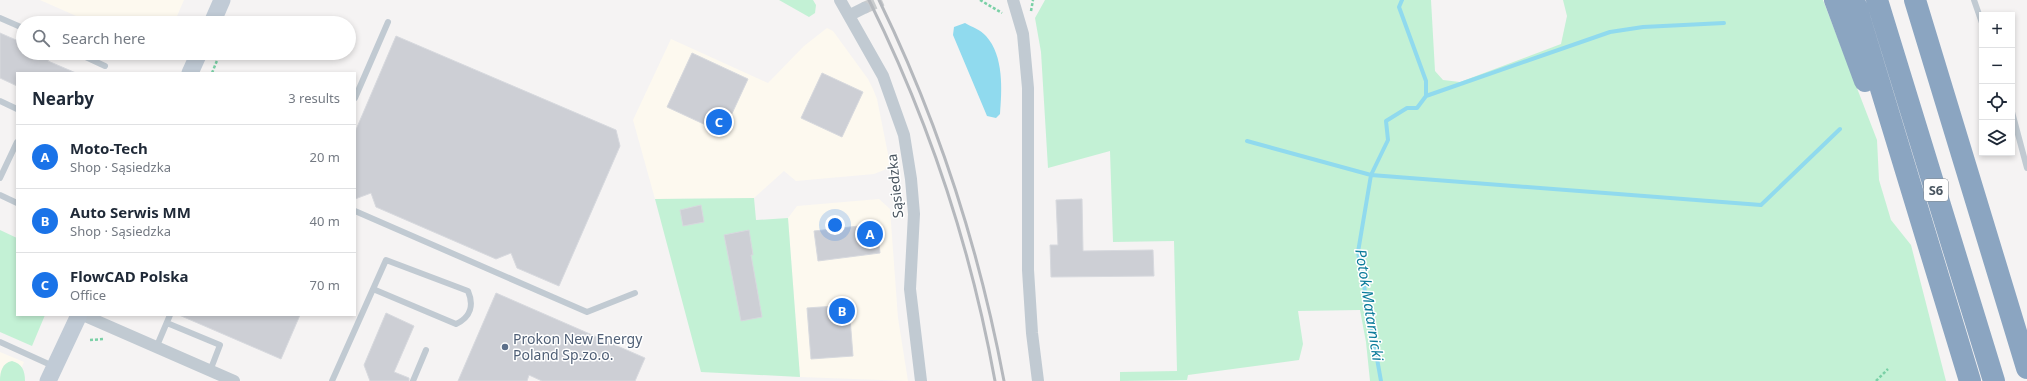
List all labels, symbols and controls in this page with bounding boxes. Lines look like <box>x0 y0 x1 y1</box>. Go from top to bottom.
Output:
map controls <box>1979 12 2015 156</box>
button: + <box>1979 12 2015 48</box>
search box <box>16 16 356 60</box>
icon: search <box>30 27 52 49</box>
text: Search here <box>62 28 145 48</box>
button: − <box>1979 48 2015 84</box>
button: locate <box>1979 84 2015 120</box>
text: Nearby <box>32 87 94 110</box>
text: 3 results <box>288 89 340 107</box>
pin: C <box>706 107 732 137</box>
button: layers <box>1979 120 2015 156</box>
text: Moto-Tech <box>70 138 148 158</box>
text: A <box>41 148 50 166</box>
text: 20 m <box>310 148 340 166</box>
street label: Sąsiedzka <box>882 153 907 219</box>
text: Shop · Sąsiedzka <box>70 158 171 176</box>
road number: S6 <box>1924 179 1948 201</box>
text: Auto Serwis MM <box>70 202 191 222</box>
text: B <box>41 212 49 230</box>
text: 40 m <box>310 212 340 230</box>
your location <box>825 215 845 235</box>
pin: A <box>857 219 883 249</box>
text: Shop · Sąsiedzka <box>70 222 171 240</box>
water label: Potok Matarnicki <box>1351 247 1389 363</box>
text: FlowCAD Polska <box>70 266 189 286</box>
text: C <box>41 276 49 294</box>
text: 70 m <box>310 276 340 294</box>
text: Office <box>70 286 106 304</box>
pin: B <box>829 296 855 326</box>
place label: Prokon New Energy Poland Sp.zo.o. <box>513 329 643 364</box>
marker: Prokon New Energy Poland Sp.zo.o. <box>500 342 510 352</box>

